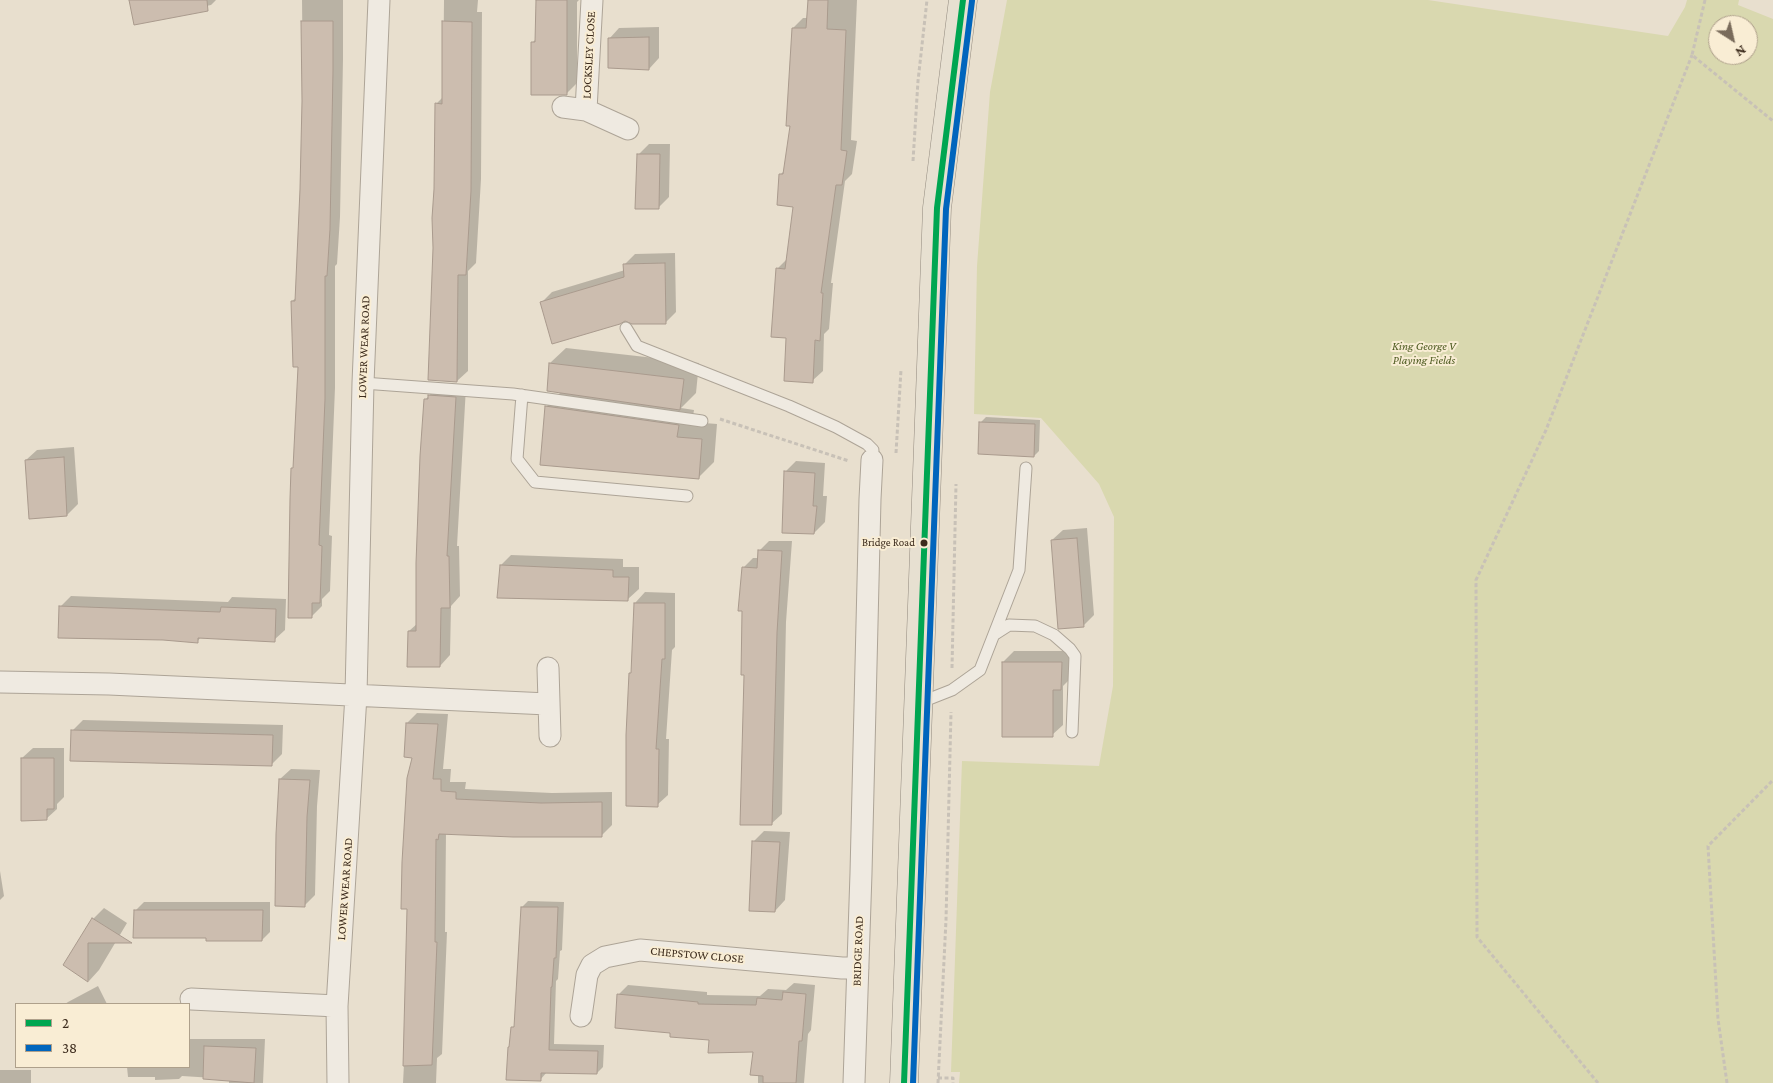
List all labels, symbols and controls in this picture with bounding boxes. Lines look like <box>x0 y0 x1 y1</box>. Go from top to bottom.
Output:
street label: LOCKSLEY CLOSE <box>580 11 598 99</box>
north arrow <box>1708 15 1758 65</box>
text: N <box>1733 42 1750 61</box>
street label: LOWER WEAR ROAD <box>355 295 373 399</box>
park label: King George V Playing Fields <box>1392 339 1456 367</box>
place label: Bridge Road <box>862 536 915 550</box>
marker: Bridge Road <box>919 538 929 548</box>
street label: LOWER WEAR ROAD <box>334 837 356 941</box>
street label: BRIDGE ROAD <box>850 916 866 986</box>
street label: CHEPSTOW CLOSE <box>650 944 744 966</box>
legend <box>15 1003 190 1068</box>
text: 2 <box>62 1015 69 1031</box>
text: 38 <box>62 1040 77 1056</box>

